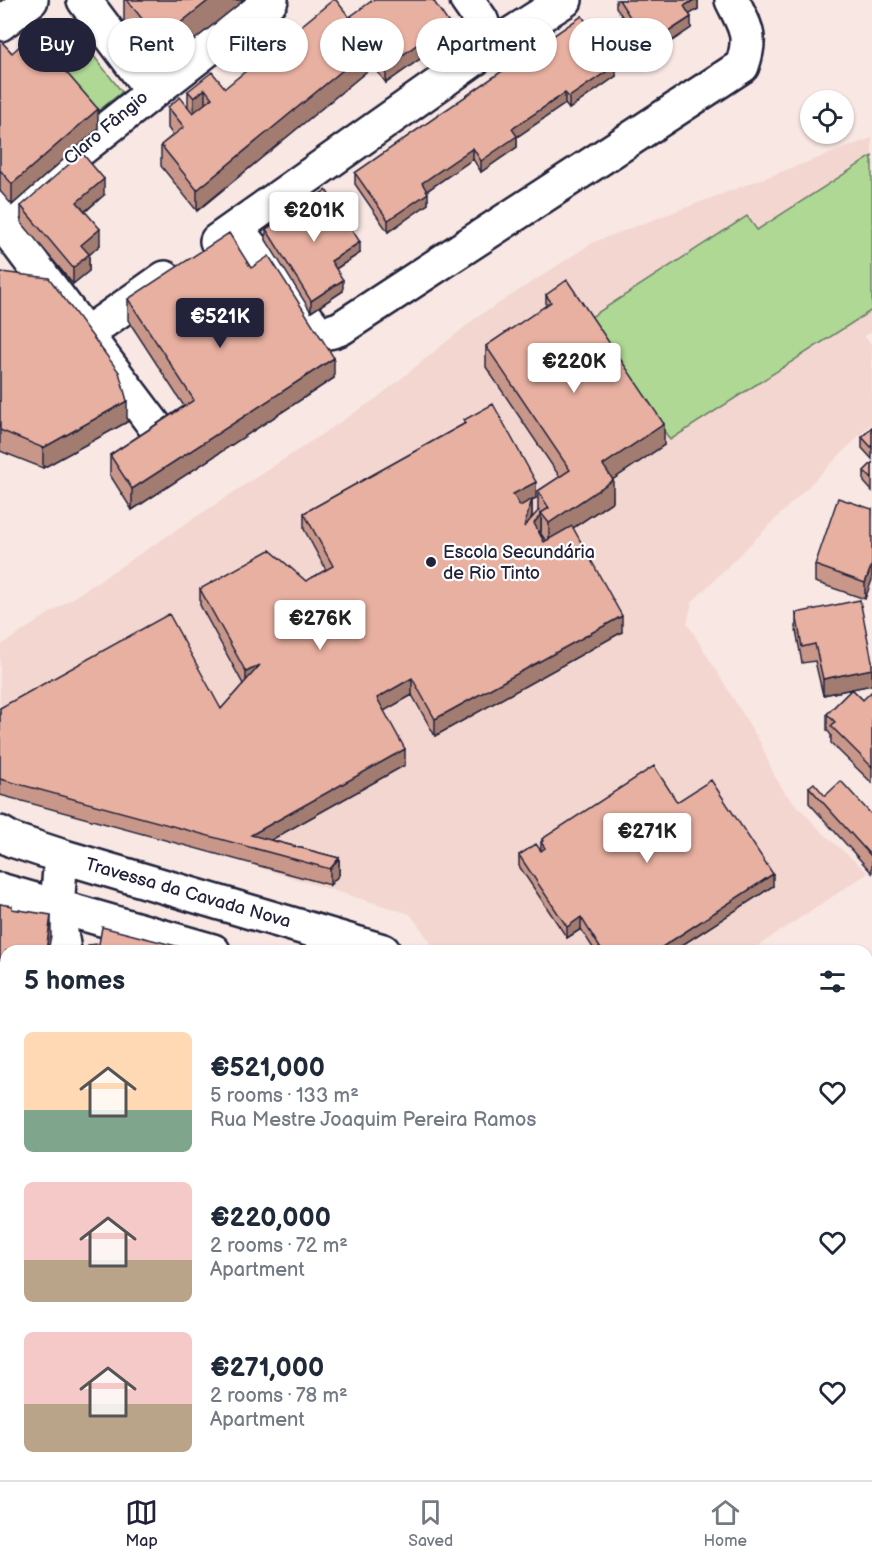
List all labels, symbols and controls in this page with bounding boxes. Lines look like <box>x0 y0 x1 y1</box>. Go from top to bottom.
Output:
chip: Buy <box>18 18 96 72</box>
chip: Rent <box>108 18 195 72</box>
chip: Filters <box>207 18 308 72</box>
chip: New <box>320 18 404 72</box>
chip: Apartment <box>416 18 557 72</box>
chip: House <box>569 18 673 72</box>
street label: Claro Fângio <box>60 87 152 169</box>
map controls <box>800 90 854 144</box>
button: locate <box>800 90 854 144</box>
pin: €201K <box>272 192 356 243</box>
text: €201K <box>283 199 345 223</box>
pin: €521K <box>178 298 262 349</box>
text: €521K <box>190 305 250 329</box>
pin: €220K <box>532 343 616 394</box>
text: €220K <box>542 350 606 374</box>
place label: Escola Secundária de Rio Tinto <box>443 542 595 584</box>
marker: Escola Secundária de Rio Tinto <box>424 555 438 569</box>
pin: €276K <box>278 600 362 651</box>
text: €276K <box>288 607 352 631</box>
pin: €271K <box>605 813 689 864</box>
text: €271K <box>617 820 677 844</box>
street label: Travessa da Cavada Nova <box>83 854 293 932</box>
icon: filters <box>816 965 849 998</box>
text: 5 homes <box>24 966 125 997</box>
text: €521,000 <box>210 1053 325 1084</box>
icon: home <box>72 1056 144 1128</box>
icon: heart <box>816 1076 849 1109</box>
text: 5 rooms · 133 m² <box>210 1084 359 1108</box>
text: Rua Mestre Joaquim Pereira Ramos <box>210 1108 536 1132</box>
text: €220,000 <box>210 1203 331 1234</box>
icon: home <box>72 1206 144 1278</box>
icon: heart <box>816 1226 849 1259</box>
text: 2 rooms · 72 m² <box>210 1234 348 1258</box>
text: Apartment <box>210 1258 305 1282</box>
text: €271,000 <box>210 1353 324 1384</box>
icon: home <box>72 1356 144 1428</box>
icon: heart <box>816 1376 849 1409</box>
text: 2 rooms · 78 m² <box>210 1384 348 1408</box>
text: Apartment <box>210 1408 305 1432</box>
tab: Map <box>125 1496 158 1551</box>
tab: Saved <box>408 1496 453 1551</box>
tab: Home <box>703 1496 747 1551</box>

